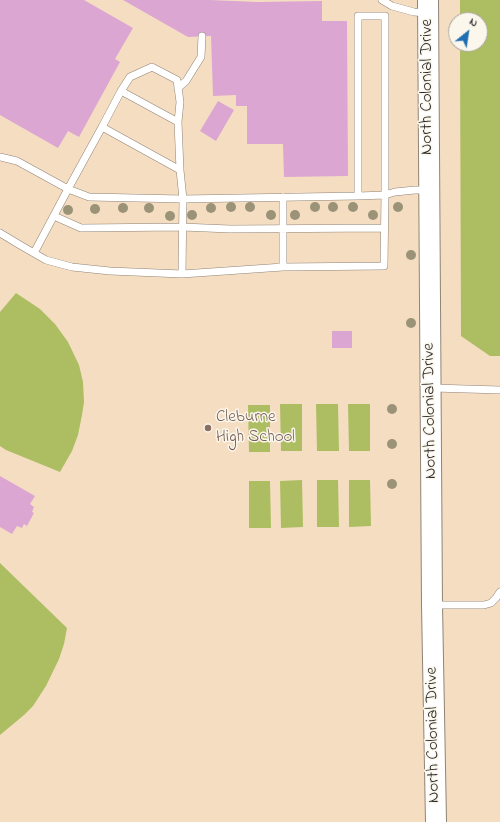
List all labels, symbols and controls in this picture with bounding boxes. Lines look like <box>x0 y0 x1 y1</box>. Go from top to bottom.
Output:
north arrow <box>448 12 488 52</box>
text: N <box>466 14 481 31</box>
street label: North Colonial Drive <box>418 19 438 155</box>
street label: North Colonial Drive <box>420 343 442 479</box>
place label: Cleburne High School <box>216 408 295 448</box>
marker: Cleburne High School <box>203 423 213 433</box>
street label: North Colonial Drive <box>423 667 445 803</box>

